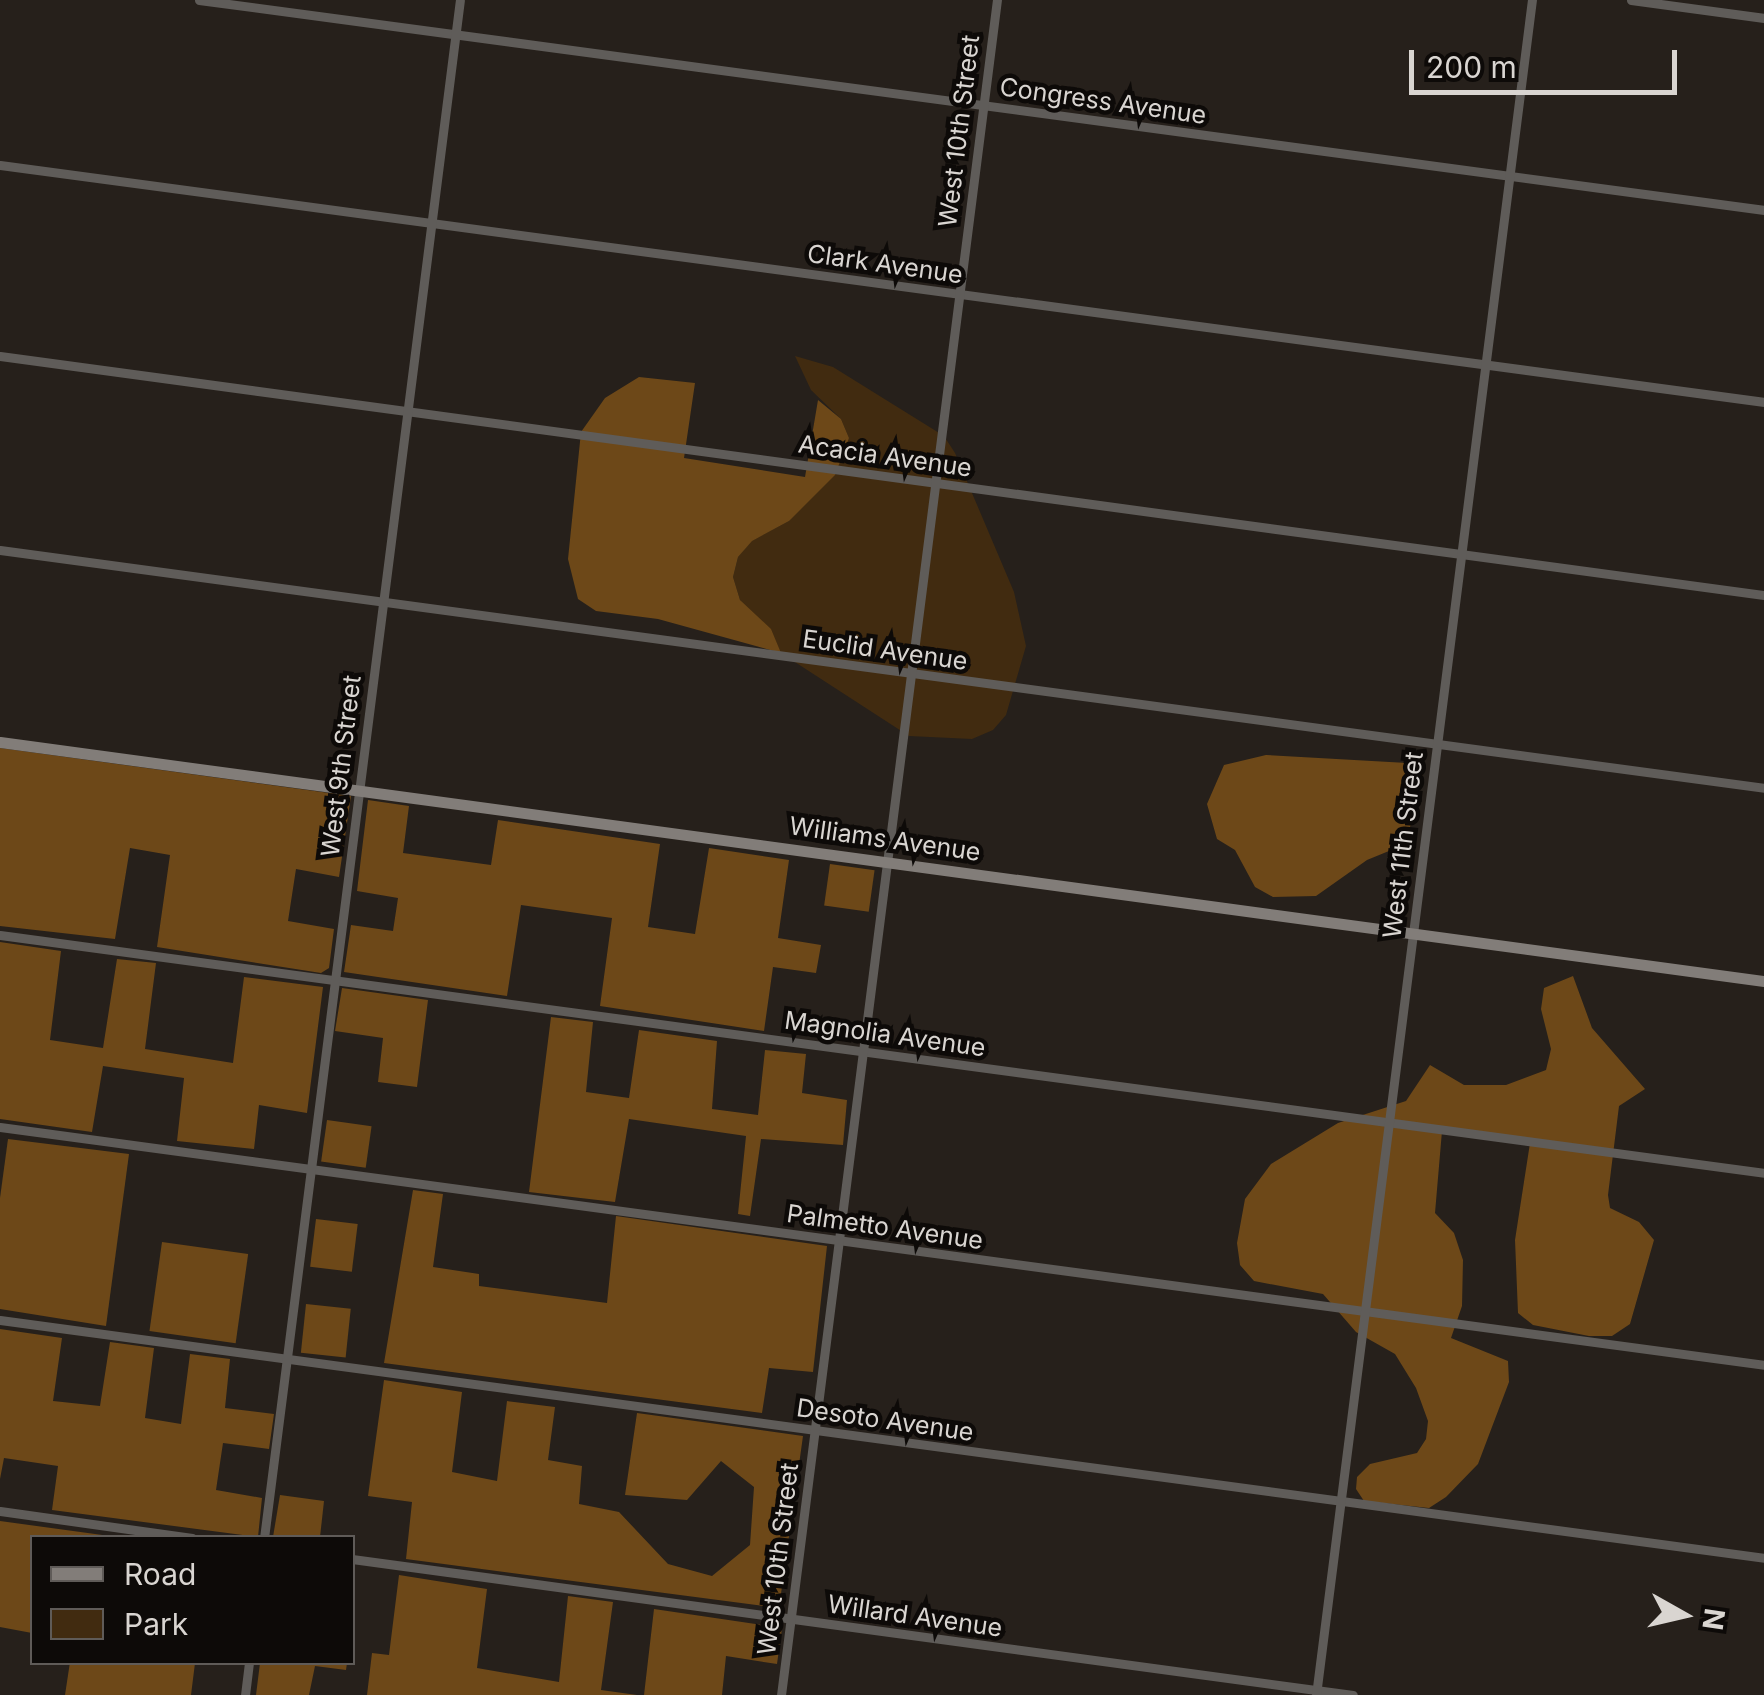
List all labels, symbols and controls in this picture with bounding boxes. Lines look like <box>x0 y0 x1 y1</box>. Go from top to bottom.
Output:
scale bar <box>1414 30 1682 92</box>
street label: West 10th Street <box>932 33 986 229</box>
text: 200 m <box>1426 49 1517 85</box>
street label: Congress Avenue <box>998 72 1208 130</box>
street label: Clark Avenue <box>805 238 965 290</box>
street label: Acacia Avenue <box>796 429 974 483</box>
street label: Euclid Avenue <box>801 624 969 676</box>
street label: West 9th Street <box>315 673 367 859</box>
street label: West 11th Street <box>1377 750 1429 940</box>
street label: Williams Avenue <box>787 811 983 867</box>
street label: Magnolia Avenue <box>783 1005 987 1063</box>
street label: Palmetto Avenue <box>785 1198 985 1256</box>
street label: Desoto Avenue <box>794 1393 976 1447</box>
street label: West 10th Street <box>751 1461 805 1657</box>
legend <box>30 1535 355 1665</box>
text: Road <box>124 1556 196 1592</box>
north arrow <box>1634 1565 1734 1665</box>
street label: Willard Avenue <box>826 1589 1004 1643</box>
text: Park <box>124 1606 188 1642</box>
text: N <box>1695 1606 1732 1632</box>

